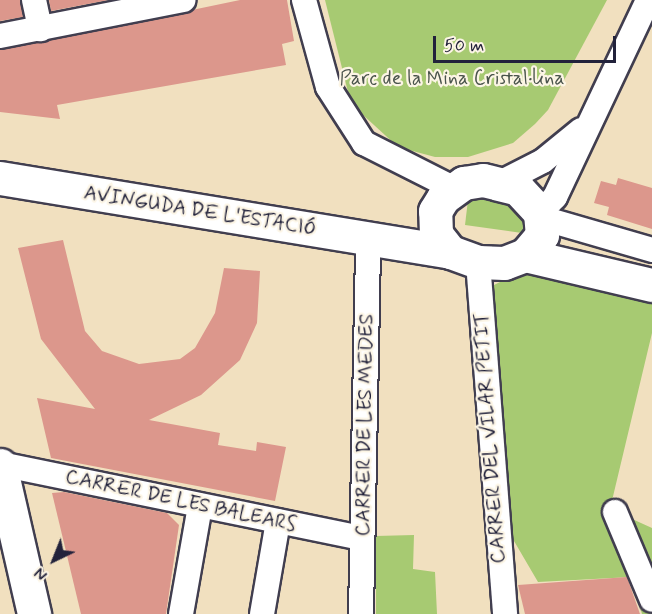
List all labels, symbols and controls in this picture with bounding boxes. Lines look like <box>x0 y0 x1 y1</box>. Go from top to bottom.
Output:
scale bar <box>436 24 619 62</box>
text: 50 m <box>444 34 484 58</box>
park label: Parc de la Mina Cristal·lina <box>338 66 566 90</box>
street label: AVINGUDA DE L'ESTACIÓ <box>83 181 317 241</box>
street label: CARRER DEL VILAR PETIT <box>469 311 511 565</box>
street label: CARRER DE LES MEDES <box>351 314 379 536</box>
street label: CARRER DE LES BALEARS <box>60 464 302 538</box>
north arrow <box>24 530 84 590</box>
text: N <box>30 562 52 585</box>

